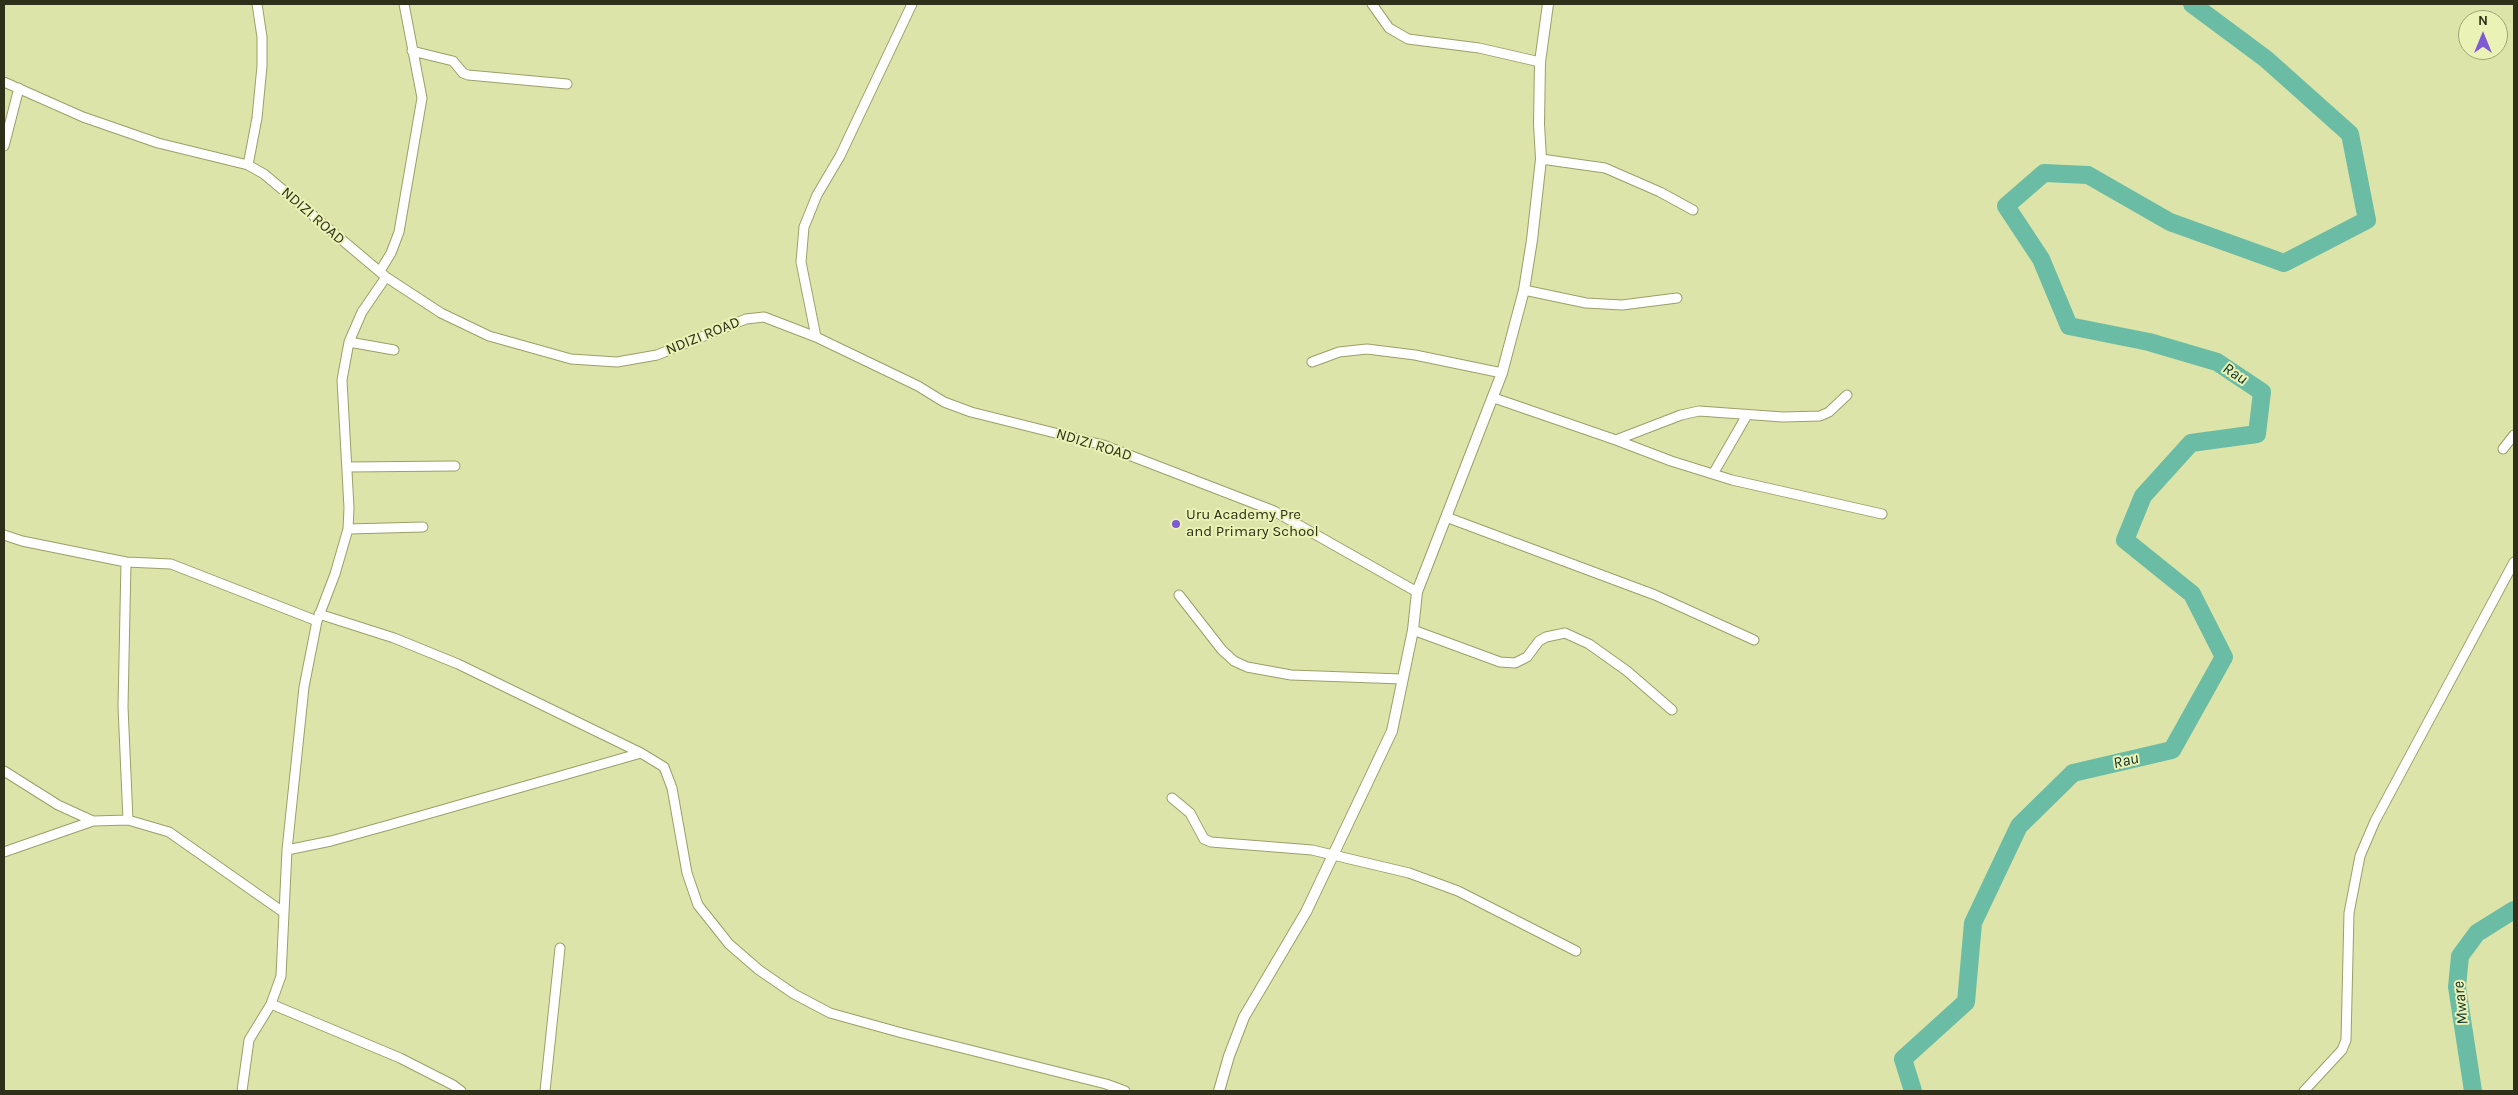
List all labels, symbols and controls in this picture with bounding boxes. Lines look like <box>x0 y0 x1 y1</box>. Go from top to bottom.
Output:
north arrow <box>2458 10 2508 60</box>
text: N <box>2478 12 2488 29</box>
street label: NDIZI ROAD <box>278 183 348 249</box>
street label: NDIZI ROAD <box>663 313 743 359</box>
water label: Rau <box>2219 359 2251 389</box>
street label: NDIZI ROAD <box>1054 425 1134 465</box>
place label: Uru Academy Pre and Primary School <box>1186 506 1319 541</box>
marker: Uru Academy Pre and Primary School <box>1170 518 1182 530</box>
water label: Rau <box>2111 749 2141 773</box>
water label: Mware <box>2449 980 2473 1026</box>

